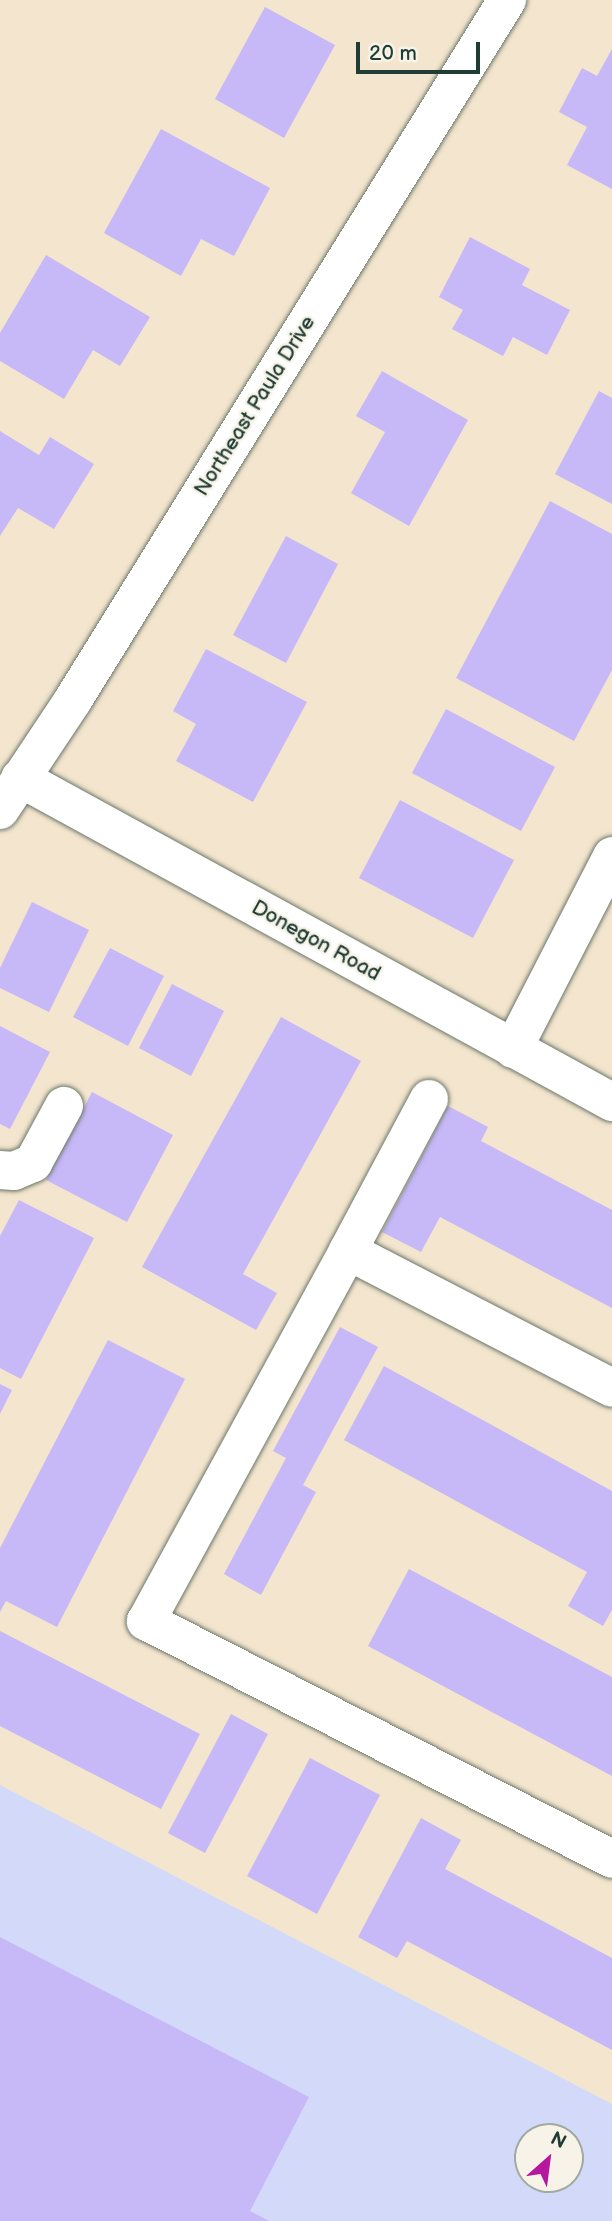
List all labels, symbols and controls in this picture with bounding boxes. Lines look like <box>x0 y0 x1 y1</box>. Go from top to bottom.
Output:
scale bar <box>360 28 484 72</box>
text: 20 m <box>369 41 417 66</box>
street label: Northeast Paula Drive <box>189 311 321 501</box>
street label: Donegon Road <box>247 895 385 987</box>
north arrow <box>514 2123 584 2193</box>
text: N <box>546 2127 570 2154</box>

